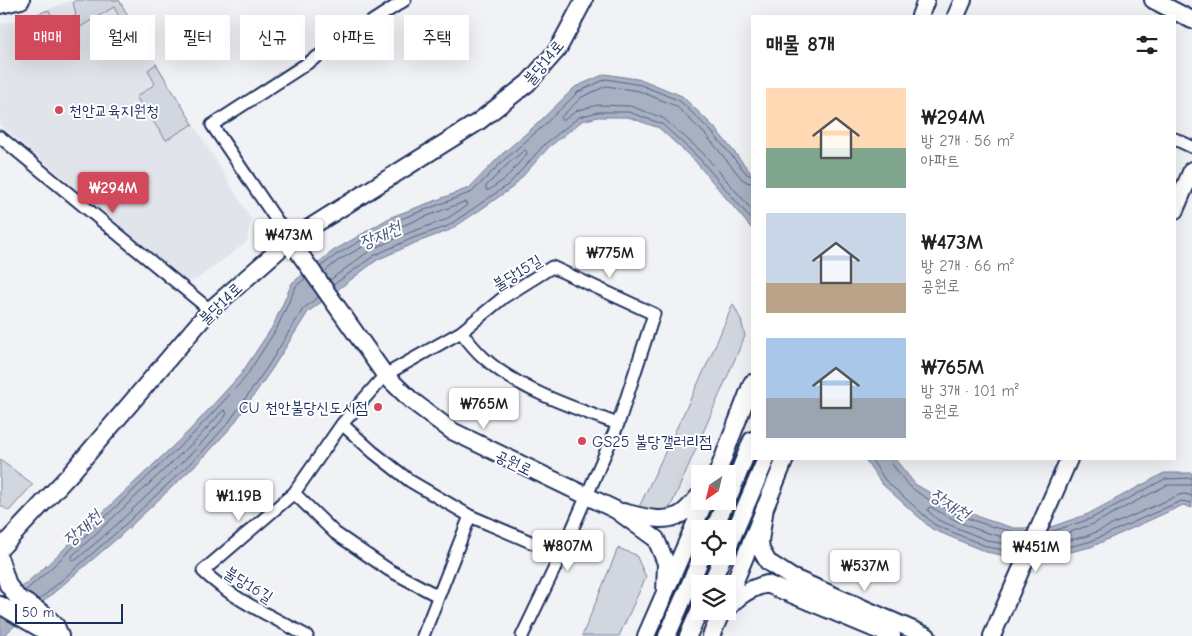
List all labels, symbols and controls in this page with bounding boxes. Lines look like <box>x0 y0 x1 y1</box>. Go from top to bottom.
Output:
chip: 매매 <box>15 15 80 60</box>
chip: 월세 <box>90 15 155 60</box>
chip: 필터 <box>165 15 230 60</box>
chip: 신규 <box>240 15 305 60</box>
chip: 아파트 <box>315 15 394 60</box>
chip: 주택 <box>404 15 469 60</box>
icon: filters <box>1133 31 1161 59</box>
text: 매물 8개 <box>766 32 835 56</box>
street label: 불당14로 <box>520 37 568 89</box>
place label: 천안교육지원청 <box>69 102 159 120</box>
marker: 천안교육지원청 <box>53 104 65 116</box>
text: ₩294M <box>921 105 985 129</box>
icon: home <box>806 108 866 168</box>
text: 방 2개 · 56 m² <box>921 132 1014 150</box>
text: 아파트 <box>921 152 960 170</box>
pin: ₩294M <box>78 172 148 214</box>
text: ₩294M <box>89 179 137 197</box>
water label: 장재천 <box>356 216 406 254</box>
pin: ₩473M <box>254 218 324 261</box>
text: ₩473M <box>265 226 313 244</box>
text: ₩473M <box>921 230 983 254</box>
icon: home <box>806 233 866 293</box>
pin: ₩775M <box>575 236 645 279</box>
text: ₩775M <box>586 244 634 262</box>
street label: 불당15길 <box>490 251 545 294</box>
text: 방 2개 · 66 m² <box>921 257 1014 275</box>
text: 공원로 <box>921 277 960 295</box>
street label: 불당14로 <box>195 279 246 328</box>
text: ₩765M <box>921 355 984 379</box>
icon: home <box>806 358 866 418</box>
text: 방 3개 · 101 m² <box>921 382 1019 400</box>
pin: ₩765M <box>449 388 519 430</box>
text: ₩765M <box>460 395 508 413</box>
place label: CU 천안불당신도시점 <box>239 399 368 417</box>
marker: CU 천안불당신도시점 <box>372 401 384 413</box>
text: 공원로 <box>921 402 960 420</box>
place label: GS25 불당갤러리점 <box>592 433 712 451</box>
marker: GS25 불당갤러리점 <box>576 435 588 447</box>
street label: 공원로 <box>492 446 535 479</box>
north arrow <box>691 465 736 510</box>
map controls <box>691 465 736 620</box>
pin: ₩1.19B <box>198 480 280 522</box>
water label: 장재천 <box>926 484 975 526</box>
text: ₩1.19B <box>216 487 262 505</box>
water label: 장재천 <box>59 505 107 551</box>
button: locate <box>691 520 736 565</box>
pin: ₩807M <box>533 530 603 572</box>
pin: ₩451M <box>1001 530 1071 573</box>
text: ₩807M <box>543 537 593 555</box>
text: ₩451M <box>1012 538 1060 556</box>
pin: ₩537M <box>830 550 900 592</box>
text: ₩537M <box>841 557 889 575</box>
street label: 불당16길 <box>221 563 276 607</box>
button: layers <box>691 575 736 620</box>
scale bar <box>15 601 122 624</box>
text: 50 m <box>22 604 54 621</box>

